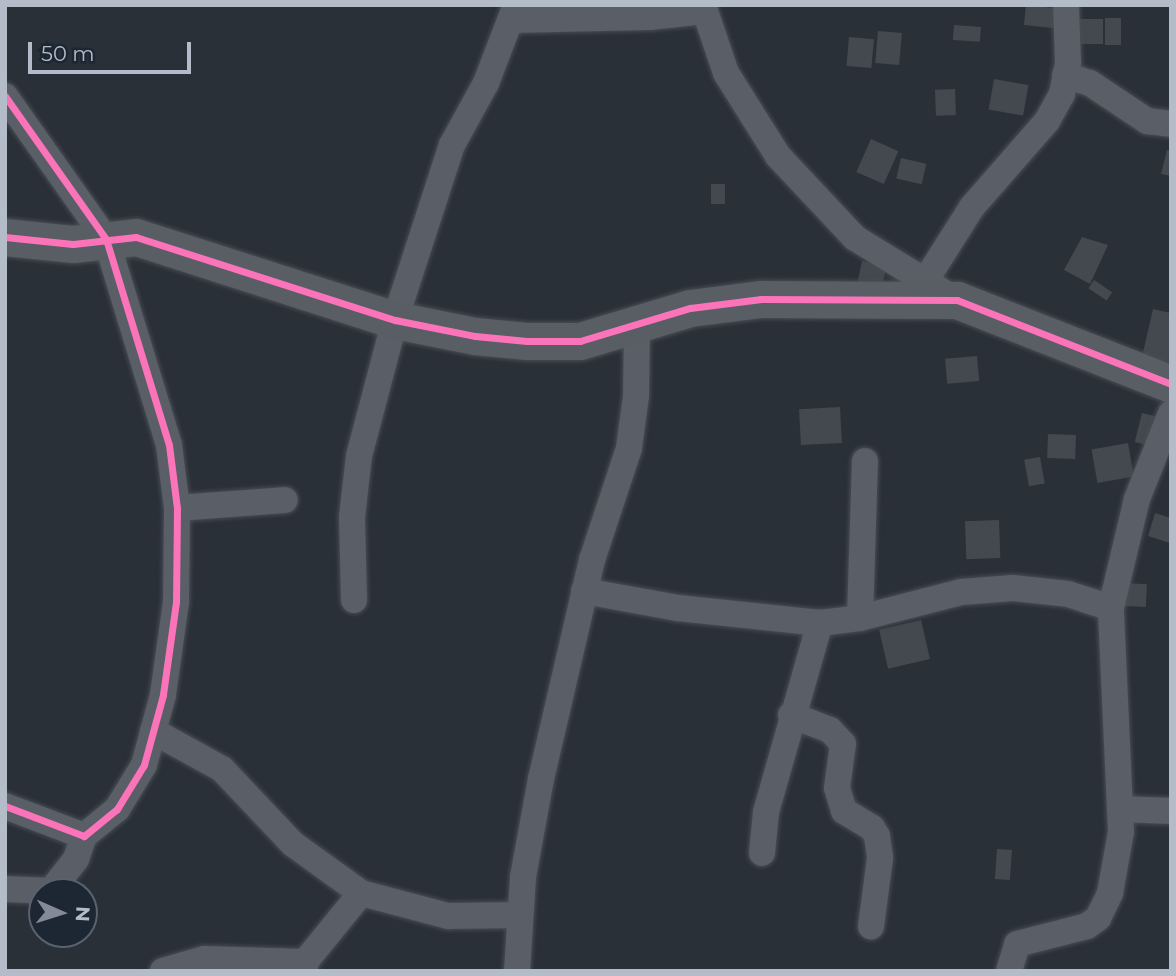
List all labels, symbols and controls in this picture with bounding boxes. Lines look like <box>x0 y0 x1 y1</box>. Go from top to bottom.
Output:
scale bar <box>32 28 194 72</box>
text: 50 m <box>41 41 95 66</box>
north arrow <box>28 878 98 948</box>
text: N <box>71 906 94 922</box>

